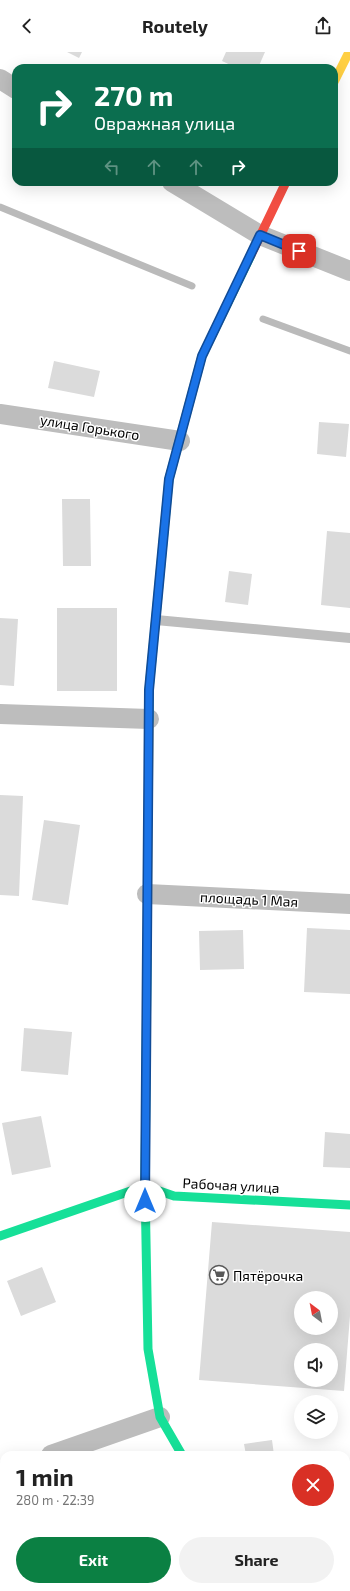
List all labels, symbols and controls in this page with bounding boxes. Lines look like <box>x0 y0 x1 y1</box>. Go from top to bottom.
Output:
icon: back <box>16 15 38 37</box>
text: Routely <box>142 15 208 37</box>
icon: share <box>312 15 334 37</box>
text: 270 m <box>94 78 173 112</box>
icon: right <box>28 80 80 132</box>
text: Овражная улица <box>94 112 235 134</box>
icon: left <box>101 156 123 178</box>
icon: ahead <box>143 156 165 178</box>
icon: ahead <box>185 156 207 178</box>
icon: right <box>227 156 249 178</box>
pin <box>282 234 316 268</box>
icon: arrive <box>288 240 310 262</box>
street label: улица Горького <box>39 411 141 443</box>
street label: площадь 1 Мая <box>200 888 298 910</box>
street label: Рабочая улица <box>182 1174 280 1196</box>
position arrow <box>124 1180 166 1222</box>
supermarket icon: Пятёрочка <box>208 1264 230 1286</box>
place label: Пятёрочка <box>233 1267 303 1284</box>
north arrow <box>294 1291 338 1335</box>
map controls <box>294 1291 338 1439</box>
button: sound <box>294 1343 338 1387</box>
button: layers <box>294 1395 338 1439</box>
text: 1 min <box>16 1462 74 1491</box>
button: close <box>292 1464 334 1506</box>
text: 280 m · 22:39 <box>16 1492 95 1508</box>
button: Exit <box>16 1537 171 1583</box>
button: Share <box>179 1537 334 1583</box>

